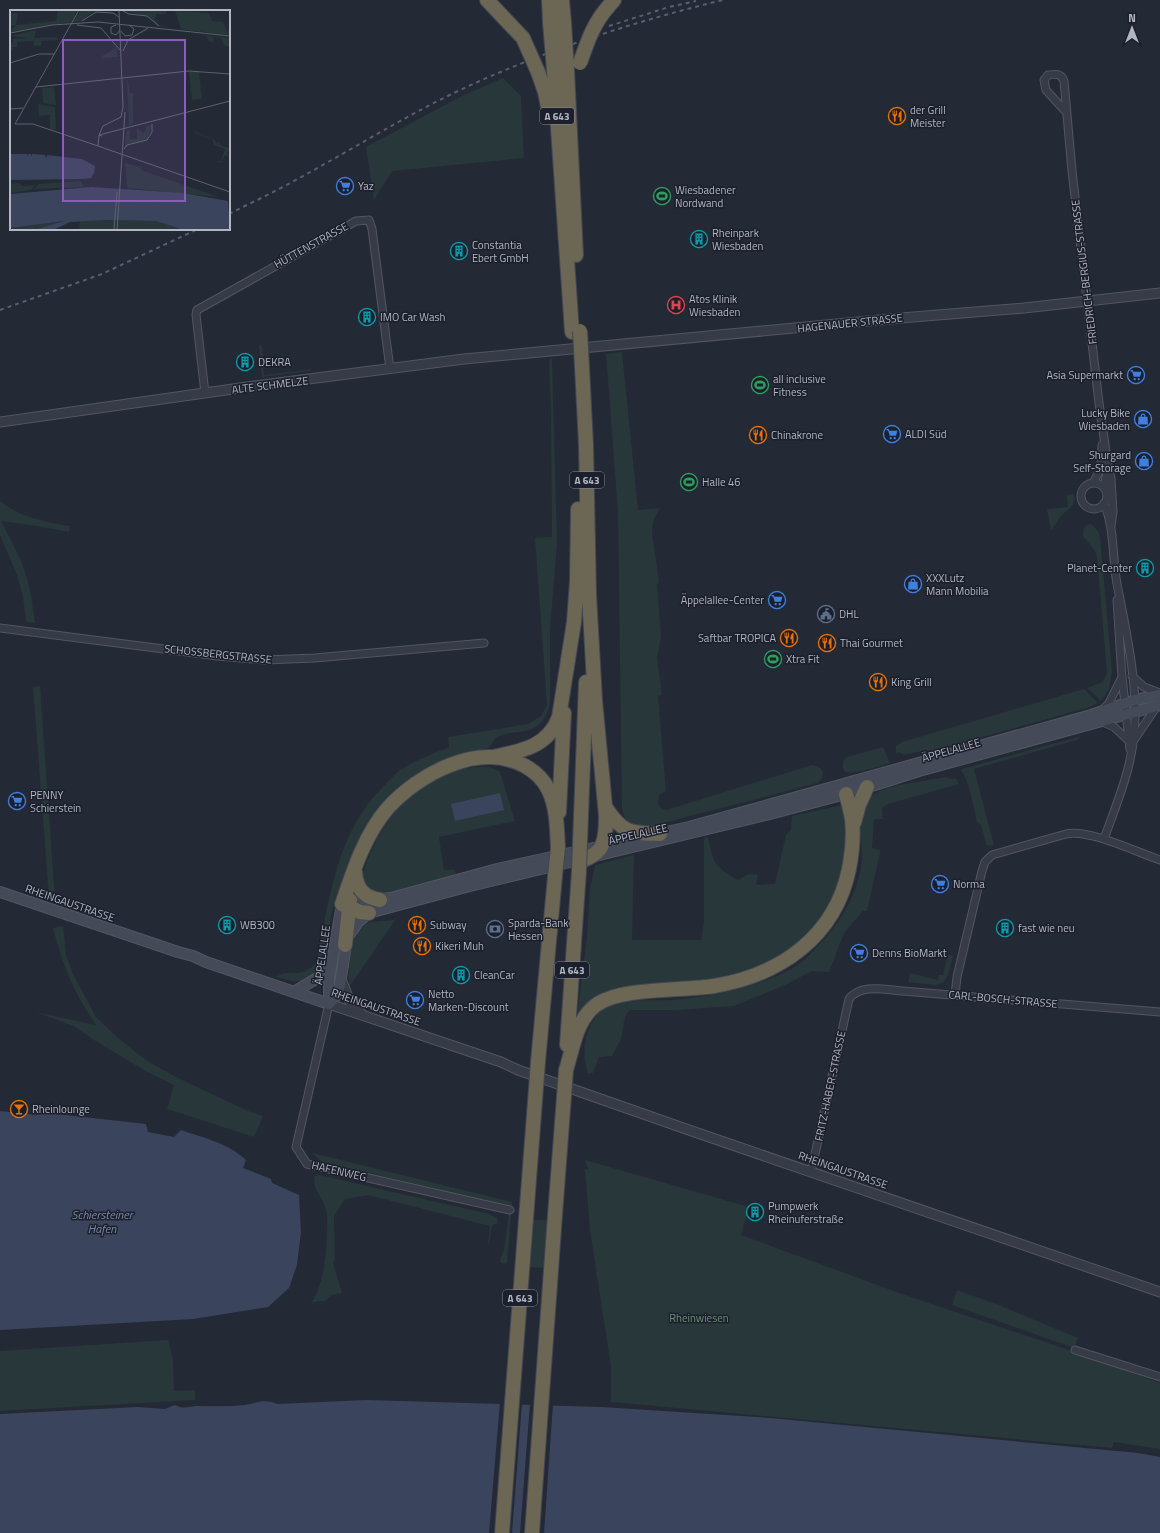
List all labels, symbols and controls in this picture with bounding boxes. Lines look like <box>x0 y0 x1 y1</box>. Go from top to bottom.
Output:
north arrow <box>1112 8 1152 48</box>
inset map <box>10 10 230 230</box>
text: N <box>1128 10 1136 26</box>
place label: der Grill Meister <box>910 102 946 131</box>
restaurant icon: der Grill Meister <box>887 106 907 126</box>
road number: A 643 <box>540 108 574 124</box>
supermarket icon: Yaz <box>335 176 355 196</box>
place label: Yaz <box>358 178 374 194</box>
place label: Wiesbadener Nordwand <box>675 182 736 211</box>
sports icon: Wiesbadener Nordwand <box>652 186 672 206</box>
street label: FRIEDRICH-BERGIUS-STRASSE <box>1067 199 1101 345</box>
street label: HÜTTENSTRASSE <box>271 218 351 272</box>
place label: Rheinpark Wiesbaden <box>712 225 763 254</box>
building icon: Rheinpark Wiesbaden <box>689 229 709 249</box>
place label: Constantia Ebert GmbH <box>472 237 529 266</box>
building icon: Constantia Ebert GmbH <box>449 241 469 261</box>
place label: Atos Klinik Wiesbaden <box>689 291 740 320</box>
hospital icon: Atos Klinik Wiesbaden <box>666 295 686 315</box>
building icon: IMO Car Wash <box>357 307 377 327</box>
place label: IMO Car Wash <box>380 309 446 325</box>
street label: HAGENAUER STRASSE <box>796 310 904 336</box>
building icon: DEKRA <box>235 352 255 372</box>
place label: DEKRA <box>258 354 291 370</box>
supermarket icon: Asia Supermarkt <box>1126 365 1146 385</box>
place label: Asia Supermarkt <box>1046 367 1123 383</box>
place label: all inclusive Fitness <box>773 371 826 400</box>
street label: ALTE SCHMELZE <box>231 372 309 398</box>
sports icon: all inclusive Fitness <box>750 375 770 395</box>
place label: Lucky Bike Wiesbaden <box>1079 405 1130 434</box>
shop icon: Lucky Bike Wiesbaden <box>1133 409 1153 429</box>
supermarket icon: ALDI Süd <box>882 424 902 444</box>
restaurant icon: Chinakrone <box>748 425 768 445</box>
place label: ALDI Süd <box>905 426 947 442</box>
place label: Chinakrone <box>771 427 823 443</box>
place label: Shurgard Self-Storage <box>1073 447 1131 476</box>
shop icon: Shurgard Self-Storage <box>1134 451 1154 471</box>
road number: A 643 <box>570 472 604 488</box>
sports icon: Halle 46 <box>679 472 699 492</box>
place label: Halle 46 <box>702 474 740 490</box>
building icon: Planet-Center <box>1135 558 1155 578</box>
place label: Planet-Center <box>1067 560 1132 576</box>
place label: XXXLutz Mann Mobilia <box>926 570 989 599</box>
shop icon: XXXLutz Mann Mobilia <box>903 574 923 594</box>
supermarket icon: Äppelallee-Center <box>767 590 787 610</box>
place label: Äppelallee-Center <box>681 592 764 608</box>
public building icon: DHL <box>816 604 836 624</box>
place label: DHL <box>839 606 860 622</box>
restaurant icon: Saftbar TROPICA <box>779 628 799 648</box>
place label: Saftbar TROPICA <box>698 630 776 646</box>
restaurant icon: Thai Gourmet <box>817 633 837 653</box>
place label: Thai Gourmet <box>840 635 903 651</box>
street label: SCHOSSBERGSTRASSE <box>164 640 272 668</box>
sports icon: Xtra Fit <box>763 649 783 669</box>
place label: Xtra Fit <box>786 651 820 667</box>
restaurant icon: King Grill <box>868 672 888 692</box>
place label: King Grill <box>891 674 932 690</box>
street label: ÄPPELALLEE <box>920 734 982 766</box>
place label: PENNY Schierstein <box>30 787 81 816</box>
supermarket icon: PENNY Schierstein <box>7 791 27 811</box>
street label: ÄPPELALLEE <box>607 819 669 849</box>
supermarket icon: Norma <box>930 874 950 894</box>
place label: Norma <box>953 876 985 892</box>
street label: RHEINGAUSTRASSE <box>23 880 117 926</box>
building icon: WB300 <box>217 915 237 935</box>
restaurant icon: Subway <box>407 915 427 935</box>
place label: Sparda-Bank Hessen <box>508 915 569 944</box>
place label: WB300 <box>240 917 275 933</box>
place label: Subway <box>430 917 467 933</box>
building icon: fast wie neu <box>995 918 1015 938</box>
bank icon: Sparda-Bank Hessen <box>485 919 505 939</box>
place label: fast wie neu <box>1018 920 1075 936</box>
street label: ÄPPELALLEE <box>310 924 334 986</box>
restaurant icon: Kikeri Muh <box>412 936 432 956</box>
place label: Kikeri Muh <box>435 938 484 954</box>
supermarket icon: Denns BioMarkt <box>849 943 869 963</box>
place label: Denns BioMarkt <box>872 945 947 961</box>
road number: A 643 <box>555 962 589 978</box>
building icon: CleanCar <box>451 965 471 985</box>
place label: CleanCar <box>474 967 515 983</box>
street label: RHEINGAUSTRASSE <box>329 984 423 1030</box>
place label: Netto Marken-Discount <box>428 986 509 1015</box>
street label: CARL-BOSCH-STRASSE <box>948 986 1058 1012</box>
supermarket icon: Netto Marken-Discount <box>405 990 425 1010</box>
street label: FRITZ-HABER-STRASSE <box>810 1029 850 1143</box>
bar icon: Rheinlounge <box>9 1099 29 1119</box>
place label: Rheinlounge <box>32 1101 90 1117</box>
street label: RHEINGAUSTRASSE <box>796 1147 890 1193</box>
street label: HAFENWEG <box>310 1157 368 1185</box>
place label: Pumpwerk Rheinuferstraße <box>768 1198 844 1227</box>
building icon: Pumpwerk Rheinuferstraße <box>745 1202 765 1222</box>
water label: Schiersteiner Hafen <box>72 1205 135 1238</box>
road number: A 643 <box>503 1290 537 1306</box>
park label: Rheinwiesen <box>669 1310 729 1326</box>

